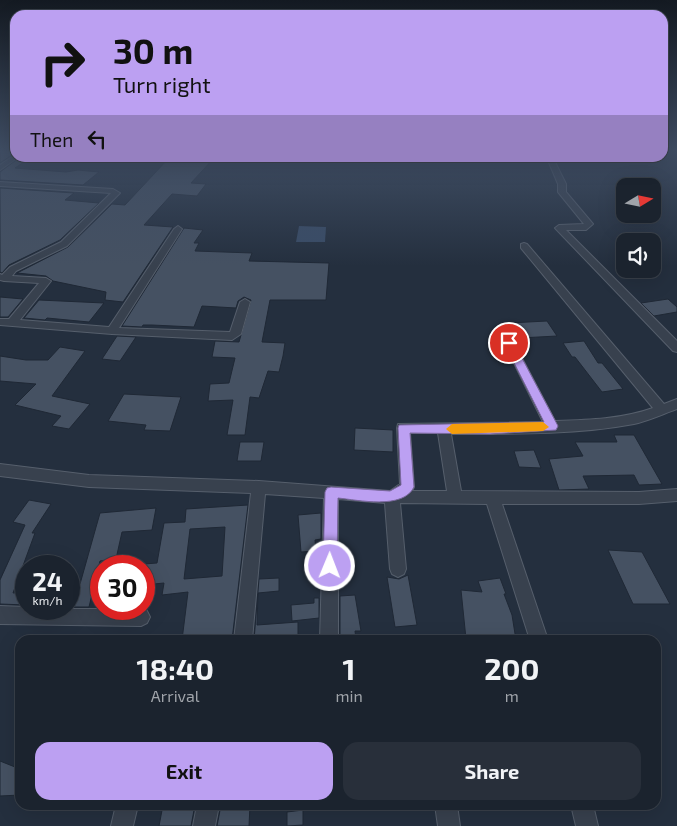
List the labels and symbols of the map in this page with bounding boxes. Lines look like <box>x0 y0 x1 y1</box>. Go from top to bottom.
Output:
north arrow <box>616 178 661 222</box>
pin <box>488 322 530 364</box>
position arrow <box>303 539 355 591</box>
speed limit sign: 30 <box>90 555 155 620</box>

